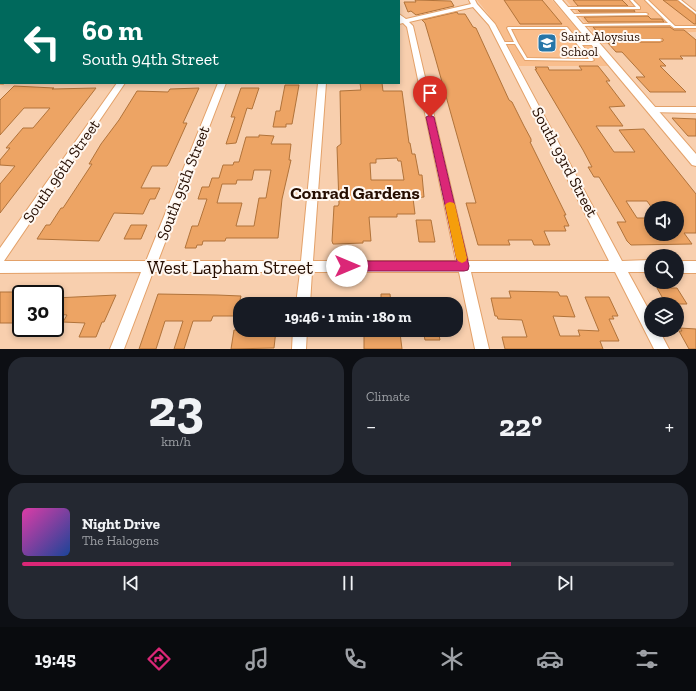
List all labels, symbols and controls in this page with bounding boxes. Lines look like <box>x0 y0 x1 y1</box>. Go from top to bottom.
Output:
text: 60 m <box>82 14 143 47</box>
icon: left <box>16 16 68 68</box>
place label: Saint Aloysius School <box>561 29 640 59</box>
school or university icon: Saint Aloysius School <box>536 32 558 54</box>
text: South 94th Street <box>82 48 219 70</box>
pin <box>413 76 447 117</box>
icon: arrive <box>419 82 441 104</box>
street label: South 93rd Street <box>528 104 602 220</box>
street label: South 96th Street <box>18 116 104 226</box>
street label: South 95th Street <box>152 123 214 243</box>
district label: Conrad Gardens <box>290 182 420 204</box>
map controls <box>644 201 684 337</box>
button: sound <box>644 201 684 241</box>
position arrow <box>326 245 368 287</box>
button: search <box>644 249 684 289</box>
street label: West Lapham Street <box>147 256 313 279</box>
speed limit sign: 30 <box>12 285 64 337</box>
button: layers <box>644 297 684 337</box>
text: 19:46 · 1 min · 180 m <box>285 308 411 326</box>
text: 23 <box>148 377 204 439</box>
text: Climate <box>366 389 410 404</box>
text: 22° <box>499 408 542 444</box>
text: − <box>366 413 376 440</box>
text: + <box>665 413 674 440</box>
text: km/h <box>161 434 191 449</box>
text: Night Drive <box>82 515 160 533</box>
text: The Halogens <box>82 533 159 548</box>
icon: previous <box>120 572 142 594</box>
icon: pause <box>337 572 359 594</box>
icon: next <box>554 572 576 594</box>
icon: directions <box>145 645 173 673</box>
icon: music <box>243 645 271 673</box>
icon: phone <box>341 645 369 673</box>
icon: climate <box>438 645 466 673</box>
icon: car <box>536 645 564 673</box>
icon: filters <box>633 645 661 673</box>
text: 19:45 <box>35 648 76 670</box>

